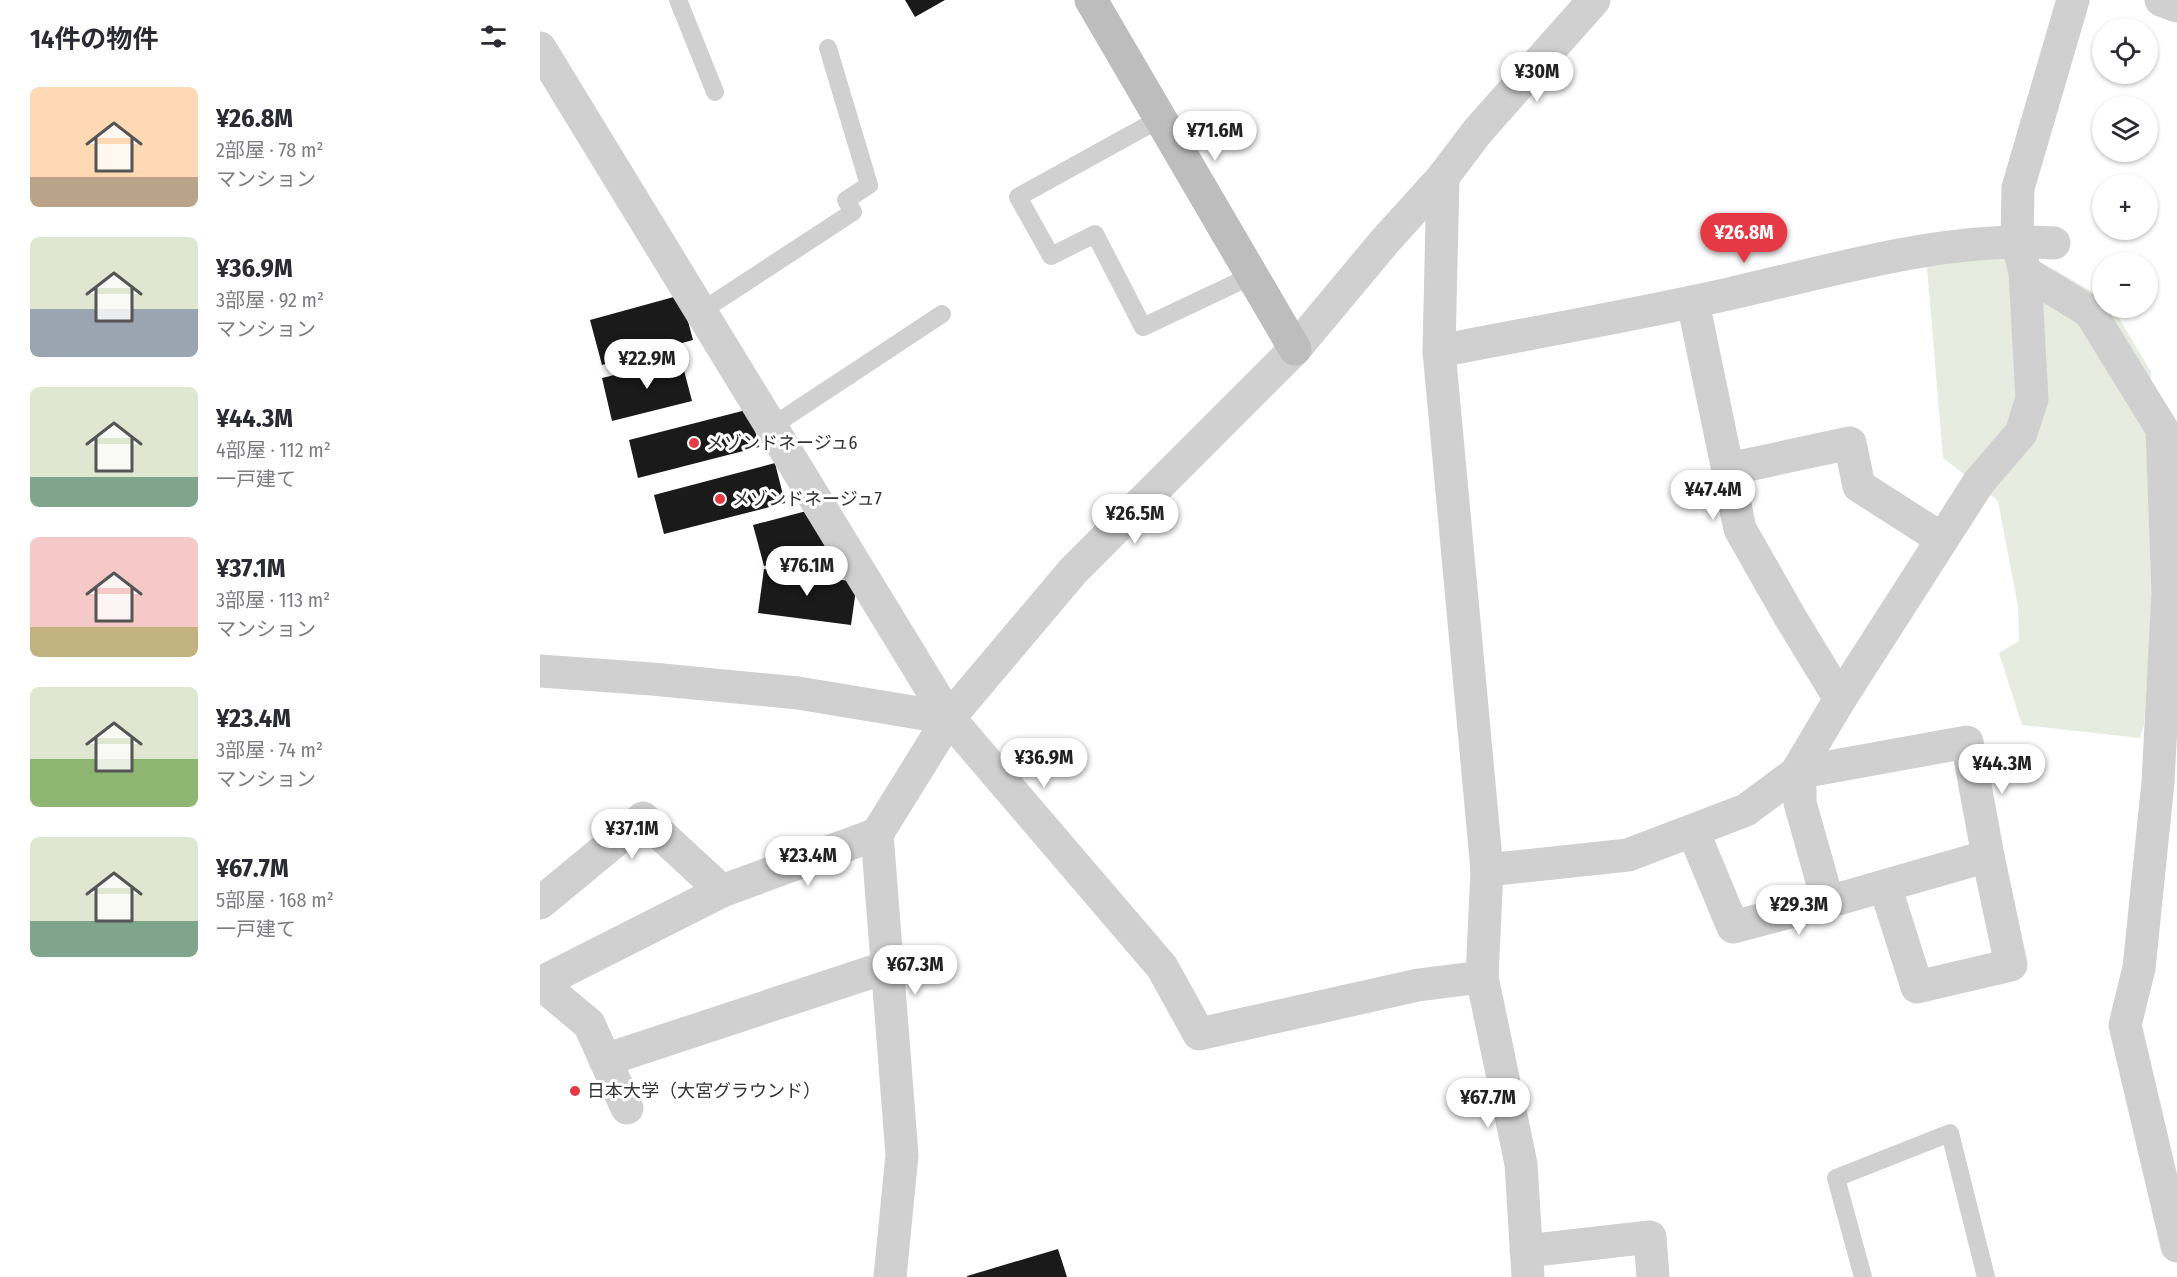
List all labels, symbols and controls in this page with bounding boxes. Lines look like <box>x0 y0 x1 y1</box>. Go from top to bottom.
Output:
map controls <box>2092 18 2158 318</box>
button: locate <box>2092 18 2158 84</box>
icon: filters <box>477 20 510 53</box>
text: 14件の物件 <box>30 24 158 55</box>
pin: ¥30M <box>1501 52 1573 103</box>
text: ¥30M <box>1515 59 1559 83</box>
button: layers <box>2092 96 2158 162</box>
text: ¥26.8M <box>216 103 293 134</box>
icon: home <box>78 111 150 183</box>
pin: ¥71.6M <box>1166 111 1264 162</box>
text: ¥71.6M <box>1187 118 1243 142</box>
text: 2部屋 · 78 m² <box>216 138 323 162</box>
text: マンション <box>216 167 316 191</box>
button: + <box>2092 174 2158 240</box>
pin: ¥26.8M <box>1695 213 1793 264</box>
text: ¥26.8M <box>1714 220 1774 244</box>
button: − <box>2092 252 2158 318</box>
text: ¥36.9M <box>216 253 293 284</box>
icon: home <box>78 261 150 333</box>
text: 3部屋 · 92 m² <box>216 288 324 312</box>
text: マンション <box>216 317 316 341</box>
pin: ¥22.9M <box>598 339 696 390</box>
text: ¥22.9M <box>618 346 676 370</box>
text: ¥44.3M <box>216 403 293 434</box>
icon: home <box>78 411 150 483</box>
place label: メゾンドネージュ6 <box>706 432 857 454</box>
marker: メゾンドネージュ6 <box>687 436 701 450</box>
text: 4部屋 · 112 m² <box>216 438 331 462</box>
text: 一戸建て <box>216 467 296 491</box>
pin: ¥47.4M <box>1664 470 1762 521</box>
text: ¥47.4M <box>1684 477 1742 501</box>
place label: メゾンドネージュ7 <box>732 488 882 510</box>
marker: メゾンドネージュ7 <box>713 492 727 506</box>
pin: ¥26.5M <box>1086 494 1184 545</box>
text: ¥26.5M <box>1106 501 1164 525</box>
pin: ¥76.1M <box>758 546 856 597</box>
text: ¥37.1M <box>216 553 286 584</box>
text: ¥76.1M <box>780 553 834 577</box>
icon: home <box>78 561 150 633</box>
text: 3部屋 · 113 m² <box>216 588 330 612</box>
text: マンション <box>216 617 316 641</box>
text: ¥23.4M <box>216 703 291 734</box>
icon: home <box>78 711 150 783</box>
text: 3部屋 · 74 m² <box>216 738 323 762</box>
pin: ¥36.9M <box>995 738 1093 789</box>
pin: ¥44.3M <box>1953 744 2051 795</box>
text: ¥36.9M <box>1015 745 1073 769</box>
text: ¥44.3M <box>1972 751 2032 775</box>
text: マンション <box>216 767 316 791</box>
pin: ¥37.1M <box>583 809 681 860</box>
text: ¥37.1M <box>605 816 659 840</box>
pin: ¥23.4M <box>759 836 857 887</box>
text: ¥23.4M <box>779 843 837 867</box>
text: ¥67.7M <box>216 853 289 884</box>
icon: home <box>78 861 150 933</box>
pin: ¥29.3M <box>1750 885 1848 936</box>
text: 5部屋 · 168 m² <box>216 888 334 912</box>
text: ¥29.3M <box>1770 892 1828 916</box>
text: 一戸建て <box>216 917 296 941</box>
pin: ¥67.3M <box>866 945 964 996</box>
text: ¥67.3M <box>886 952 944 976</box>
pin: ¥67.7M <box>1439 1078 1537 1129</box>
place label: 日本大学（大宮グラウンド） <box>587 1080 821 1102</box>
marker: 日本大学（大宮グラウンド） <box>568 1084 582 1098</box>
text: ¥67.7M <box>1460 1085 1516 1109</box>

